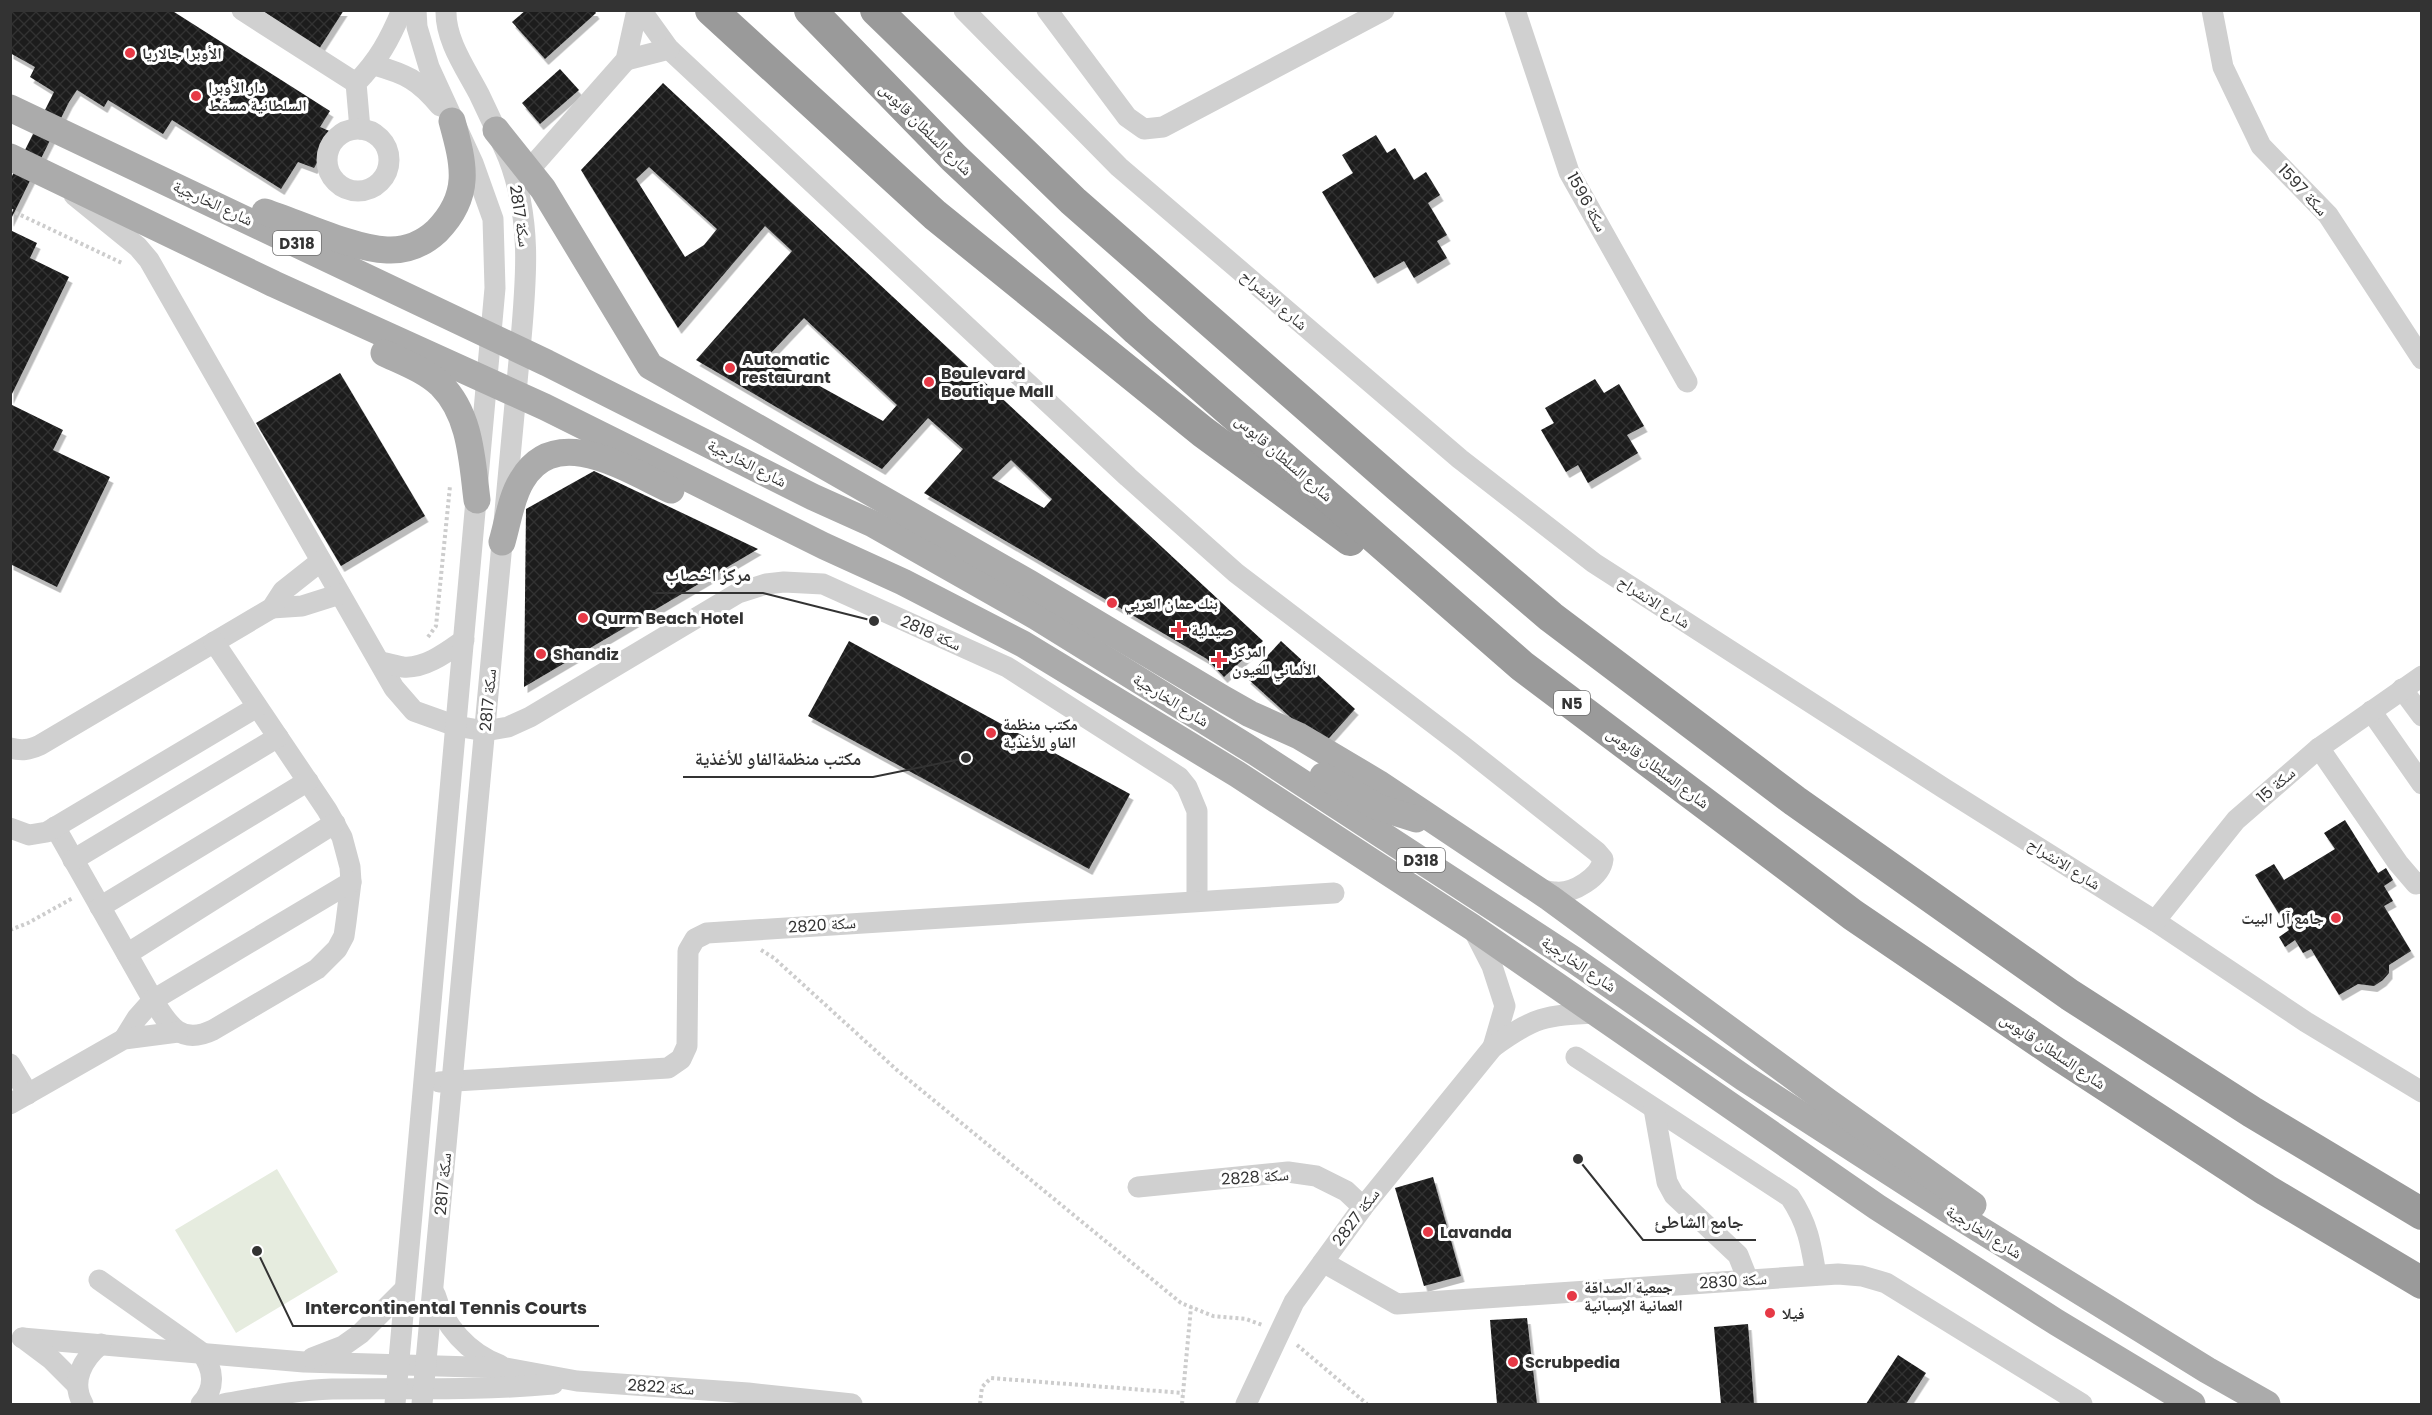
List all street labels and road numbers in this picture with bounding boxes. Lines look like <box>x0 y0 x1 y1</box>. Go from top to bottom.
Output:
street label: شارع السلطان قابوس <box>874 77 978 181</box>
street label: سكة 1597 <box>2273 159 2333 221</box>
street label: سكة 1596 <box>1561 168 1613 236</box>
street label: شارع الخارجية <box>169 174 257 232</box>
street label: سكة 2817 <box>504 183 536 249</box>
road number: D318 <box>273 231 321 255</box>
street label: شارع الانشراح <box>1235 264 1313 336</box>
street label: شارع السلطان قابوس <box>1230 409 1338 507</box>
street label: شارع الخارجية <box>703 433 791 493</box>
street label: شارع الانشراح <box>1613 570 1695 634</box>
street label: سكة 2818 <box>897 609 965 657</box>
street label: شارع الخارجية <box>1128 667 1214 733</box>
street label: سكة 2817 <box>474 668 502 732</box>
road number: N5 <box>1554 691 1590 715</box>
street label: شارع السلطان قابوس <box>1602 722 1714 814</box>
street label: سكة 15 <box>2252 762 2300 808</box>
street label: شارع الانشراح <box>2023 832 2105 896</box>
road number: D318 <box>1397 848 1445 872</box>
street label: سكة 2820 <box>787 911 857 939</box>
street label: شارع الخارجية <box>1537 930 1621 998</box>
street label: شارع السلطان قابوس <box>1996 1007 2110 1095</box>
street label: سكة 2817 <box>429 1152 457 1216</box>
street label: سكة 2828 <box>1220 1163 1290 1191</box>
street label: سكة 2827 <box>1327 1183 1385 1251</box>
street label: شارع الخارجية <box>1941 1199 2027 1265</box>
street label: سكة 2830 <box>1698 1267 1768 1295</box>
street label: سكة 2822 <box>627 1373 695 1401</box>

